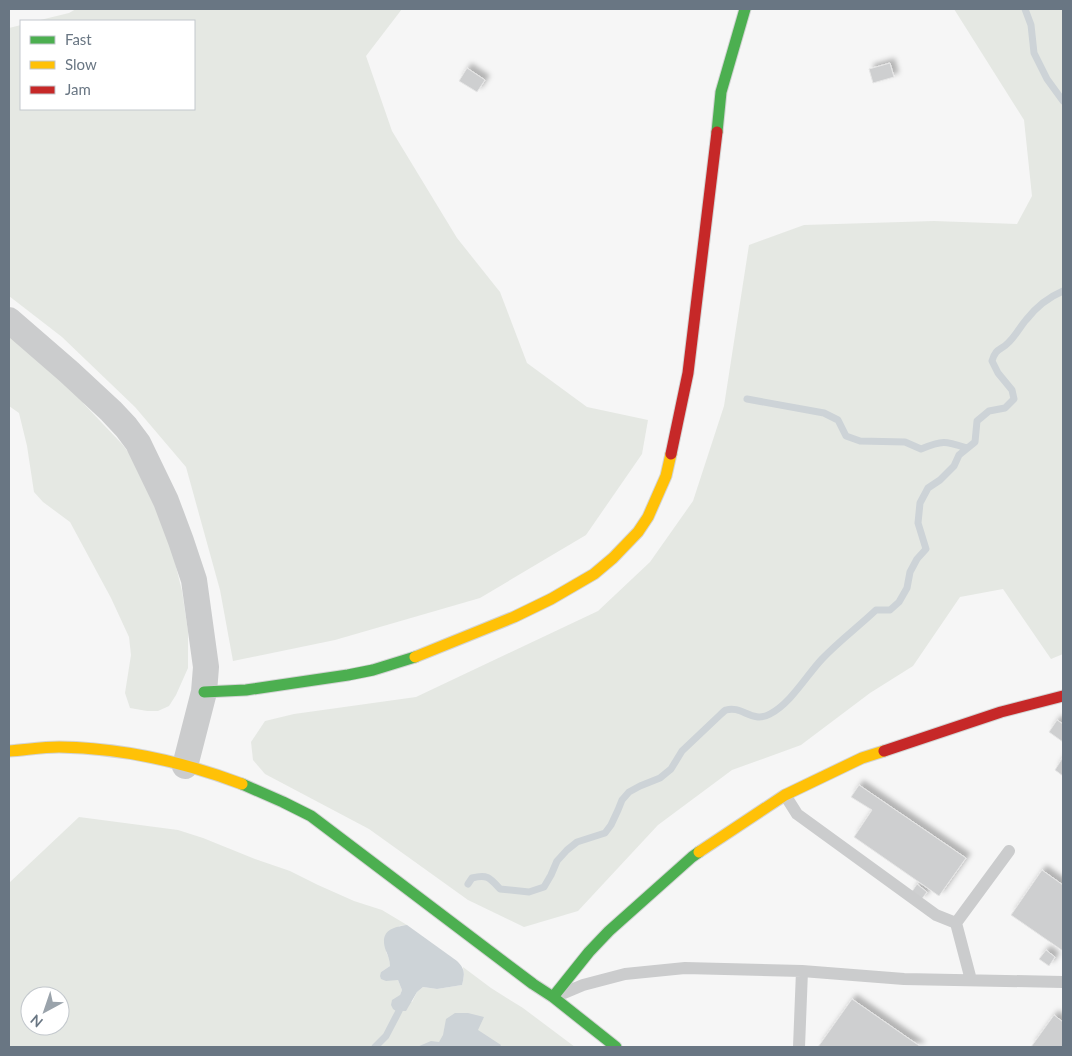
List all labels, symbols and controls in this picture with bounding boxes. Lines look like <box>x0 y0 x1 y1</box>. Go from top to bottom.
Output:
legend <box>20 20 195 110</box>
text: Fast <box>65 30 92 48</box>
text: Slow <box>65 55 97 73</box>
text: Jam <box>65 80 91 98</box>
north arrow <box>20 986 70 1036</box>
text: N <box>27 1011 46 1031</box>

